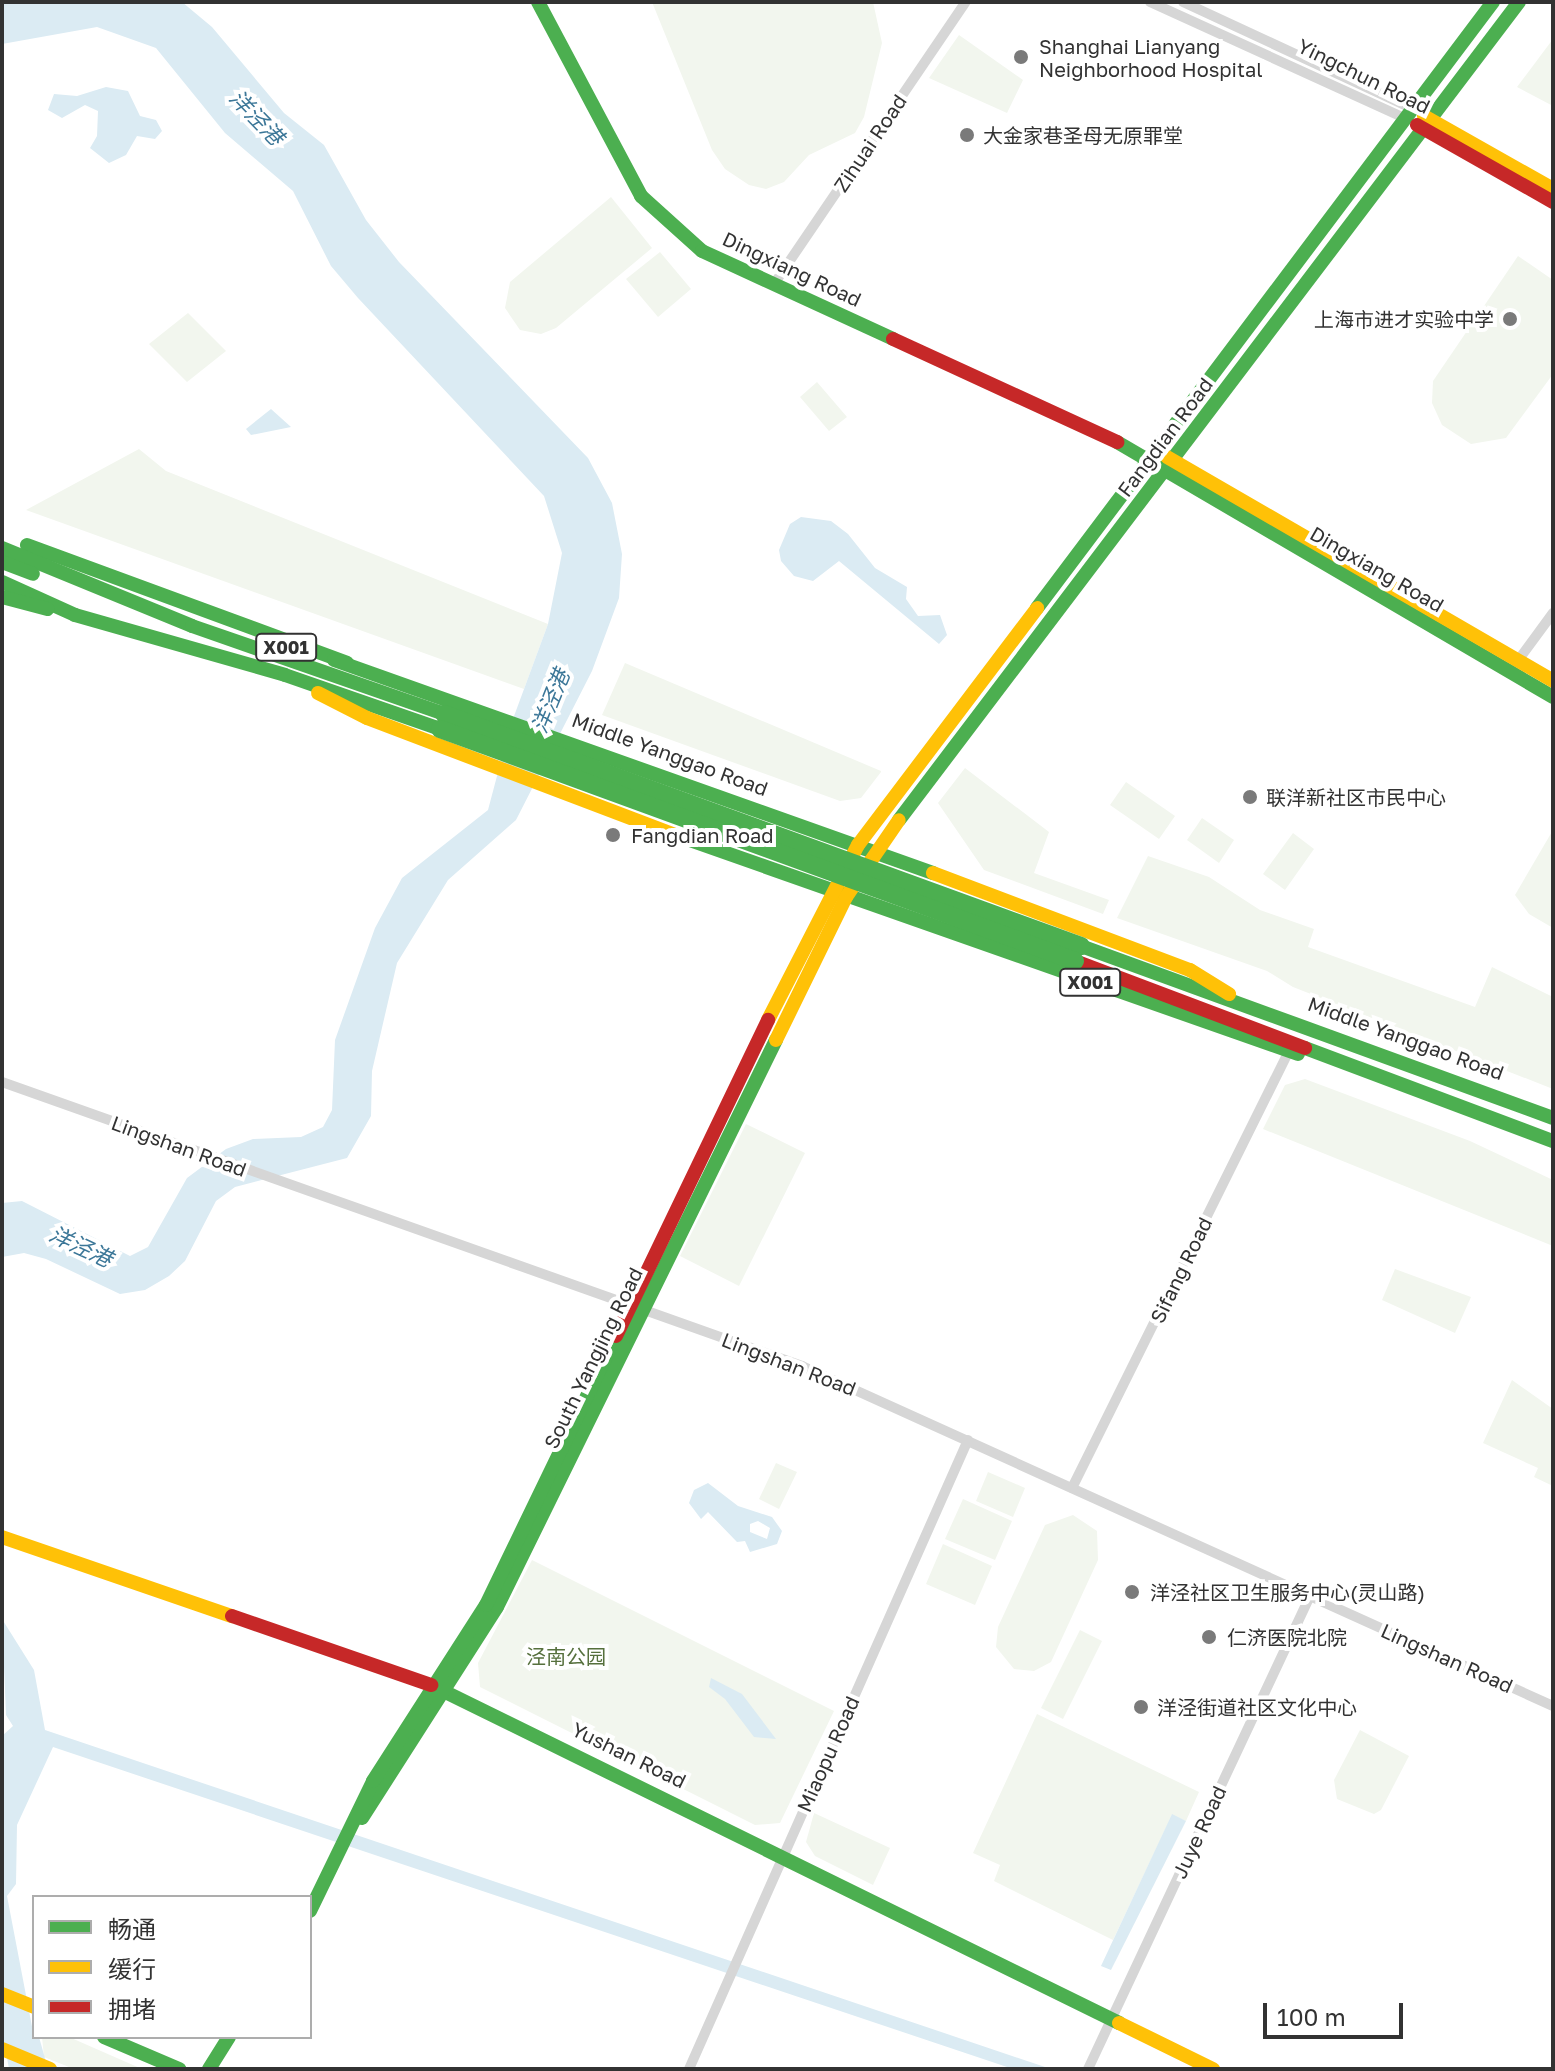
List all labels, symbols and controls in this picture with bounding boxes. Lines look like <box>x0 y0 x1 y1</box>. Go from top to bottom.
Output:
place label: Shanghai Lianyang Neighborhood Hospital <box>1039 34 1263 81</box>
street label: Yingchun Road <box>1294 34 1434 118</box>
marker: Shanghai Lianyang Neighborhood Hospital <box>1010 46 1032 68</box>
water label: 洋泾港 <box>225 84 289 150</box>
street label: Zihuai Road <box>829 90 911 196</box>
place label: 大金家巷圣母无原罪堂 <box>983 123 1183 147</box>
marker: 大金家巷圣母无原罪堂 <box>958 126 976 144</box>
street label: Dingxiang Road <box>719 226 865 312</box>
place label: 上海市进才实验中学 <box>1314 307 1494 331</box>
marker: 上海市进才实验中学 <box>1501 310 1519 328</box>
street label: Fangdian Road <box>1112 373 1218 501</box>
street label: Dingxiang Road <box>1306 521 1448 617</box>
road number: X001 <box>254 633 318 661</box>
water label: 洋泾港 <box>525 665 575 737</box>
street label: Middle Yanggao Road <box>569 707 771 801</box>
place label: 联洋新社区市民中心 <box>1266 785 1446 809</box>
marker: 联洋新社区市民中心 <box>1241 788 1259 806</box>
place label: Fangdian Road <box>631 823 774 847</box>
marker: Fangdian Road <box>602 824 624 846</box>
road number: X001 <box>1058 968 1122 996</box>
street label: Middle Yanggao Road <box>1305 991 1507 1085</box>
street label: Lingshan Road <box>108 1110 250 1182</box>
street label: Sifang Road <box>1145 1213 1217 1327</box>
water label: 洋泾港 <box>46 1220 116 1272</box>
street label: South Yangjing Road <box>539 1263 647 1453</box>
street label: Lingshan Road <box>718 1327 860 1401</box>
place label: 洋泾社区卫生服务中心(灵山路) <box>1150 1580 1425 1604</box>
marker: 洋泾社区卫生服务中心(灵山路) <box>1121 1581 1143 1603</box>
street label: Lingshan Road <box>1377 1618 1517 1698</box>
place label: 仁济医院北院 <box>1227 1625 1347 1649</box>
marker: 仁济医院北院 <box>1198 1626 1220 1648</box>
park label: 泾南公园 <box>526 1644 606 1668</box>
street label: Miaopu Road <box>792 1692 864 1816</box>
place label: 洋泾街道社区文化中心 <box>1157 1695 1357 1719</box>
marker: 洋泾街道社区文化中心 <box>1132 1698 1150 1716</box>
street label: Yushan Road <box>568 1717 690 1793</box>
street label: Juye Road <box>1167 1782 1231 1882</box>
legend <box>32 1895 312 2039</box>
text: 畅通 <box>108 1914 156 1943</box>
text: 缓行 <box>108 1954 156 1983</box>
scale bar <box>1267 1987 1407 2037</box>
text: 拥堵 <box>108 1994 156 2023</box>
text: 100 m <box>1277 2002 1346 2031</box>

